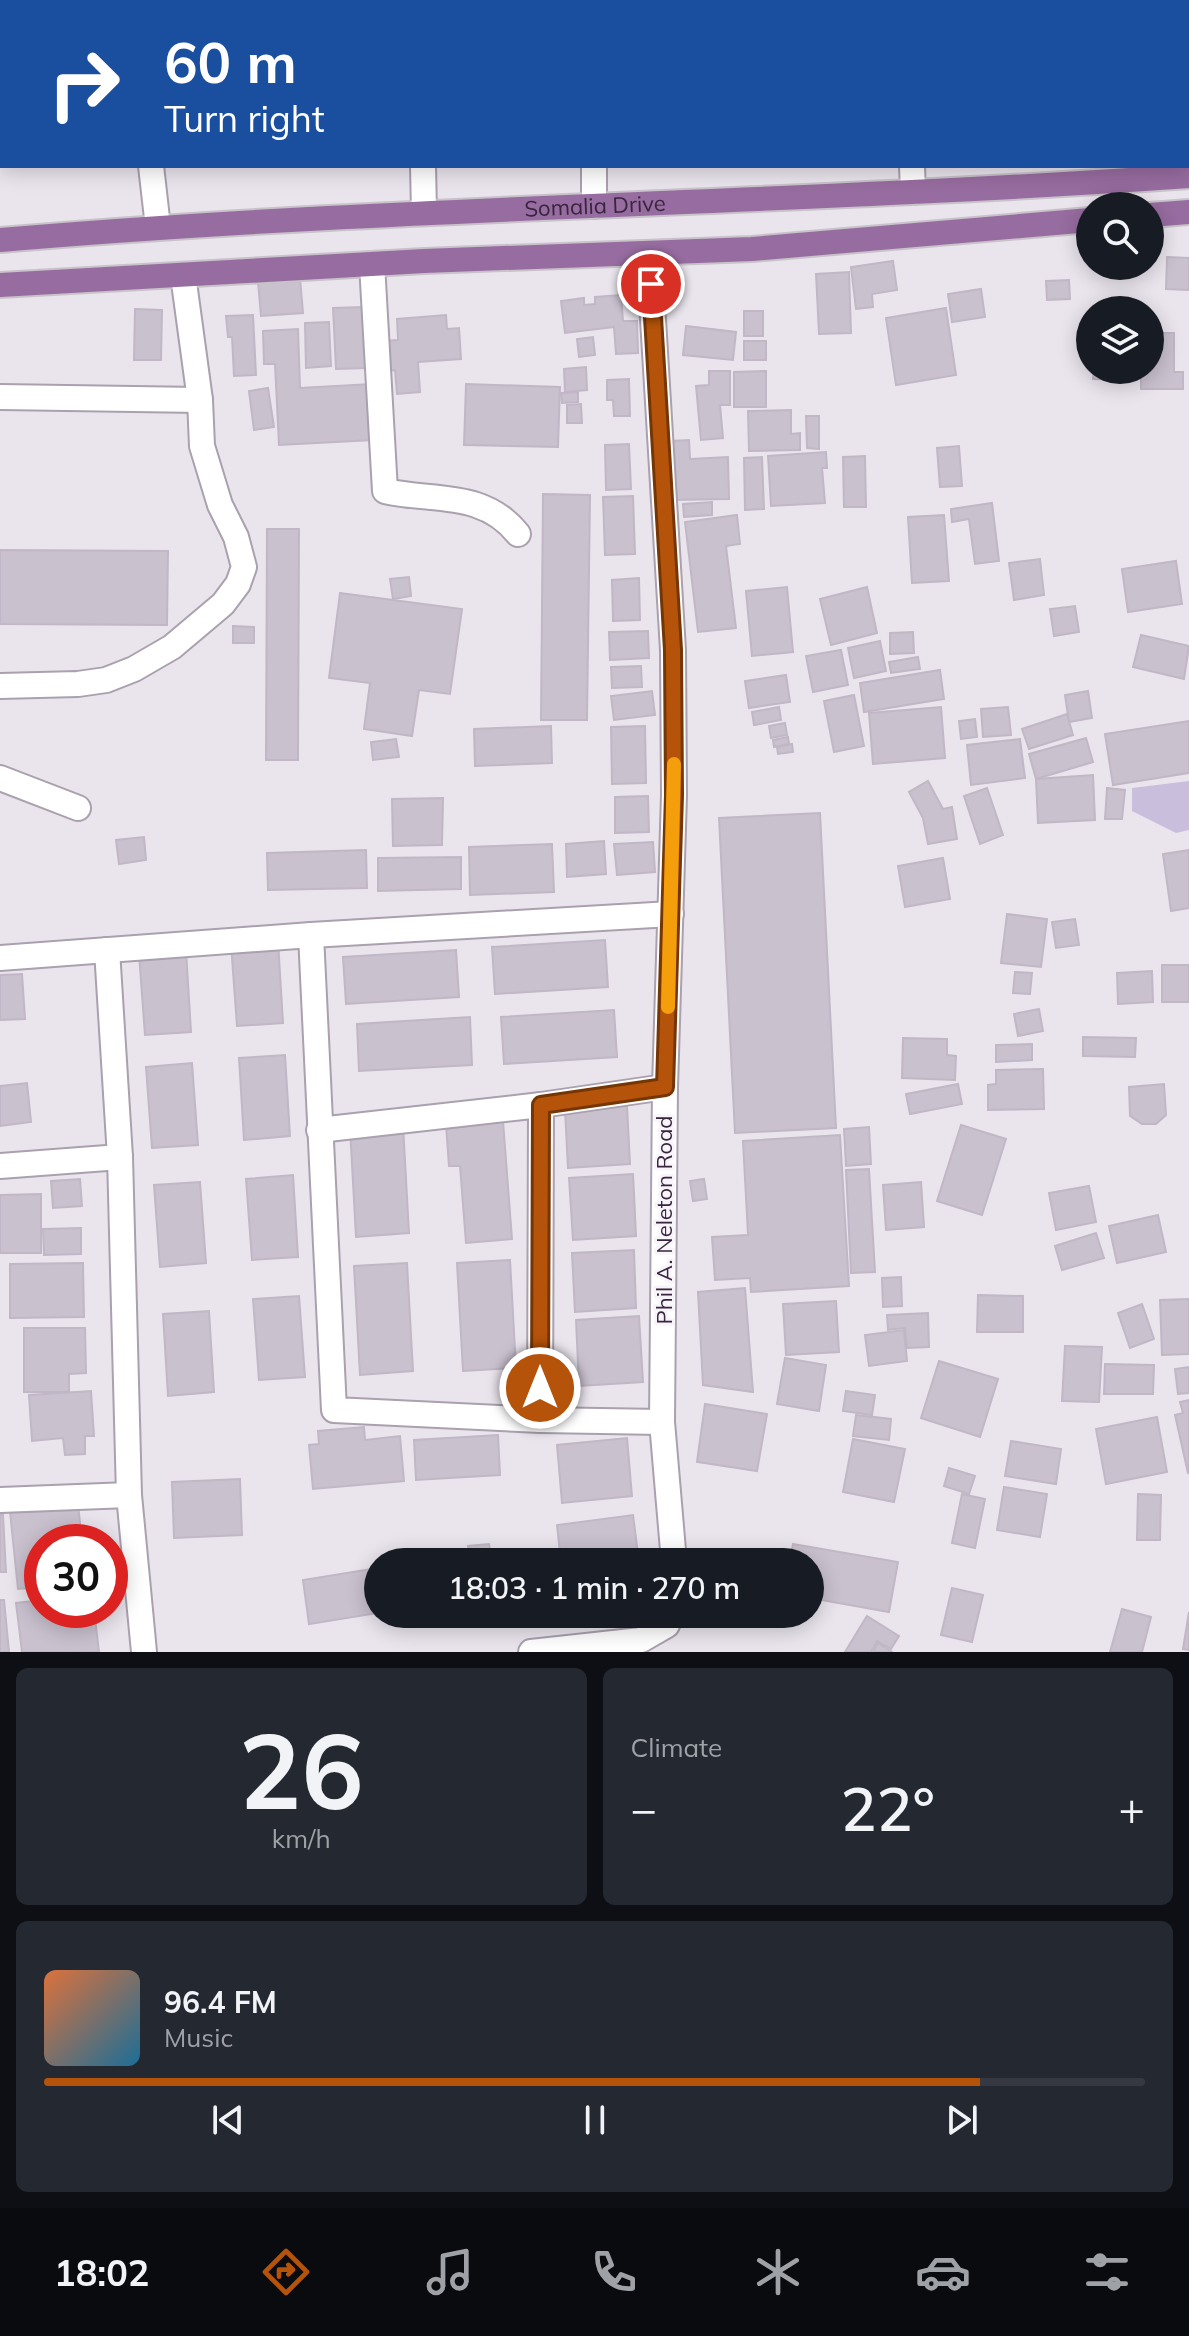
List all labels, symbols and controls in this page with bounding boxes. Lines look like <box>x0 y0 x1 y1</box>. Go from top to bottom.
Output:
text: 60 m <box>164 27 297 97</box>
icon: right <box>32 32 136 136</box>
text: Turn right <box>164 96 325 141</box>
street label: Somalia Drive <box>524 189 666 223</box>
map controls <box>1076 192 1164 384</box>
button: search <box>1076 192 1164 280</box>
pin <box>617 250 685 318</box>
icon: arrive <box>629 262 673 306</box>
button: layers <box>1076 296 1164 384</box>
street label: Phil A. Neleton Road <box>650 1115 678 1325</box>
position arrow <box>498 1346 582 1430</box>
speed limit sign: 30 <box>24 1524 128 1628</box>
text: 18:03 · 1 min · 270 m <box>448 1569 740 1607</box>
text: 26 <box>239 1704 364 1835</box>
text: Climate <box>631 1731 722 1764</box>
text: 22° <box>841 1771 935 1846</box>
text: − <box>631 1781 657 1836</box>
text: + <box>1119 1781 1145 1836</box>
text: km/h <box>272 1822 331 1855</box>
text: 96.4 FM <box>164 1983 277 2021</box>
text: Music <box>164 2021 233 2054</box>
icon: previous <box>206 2098 250 2142</box>
icon: pause <box>573 2098 617 2142</box>
icon: next <box>940 2098 984 2142</box>
icon: directions <box>258 2244 314 2300</box>
icon: music <box>422 2244 478 2300</box>
icon: phone <box>586 2244 642 2300</box>
icon: climate <box>750 2244 806 2300</box>
icon: car <box>915 2244 971 2300</box>
icon: filters <box>1079 2244 1135 2300</box>
text: 18:02 <box>54 2250 149 2295</box>

